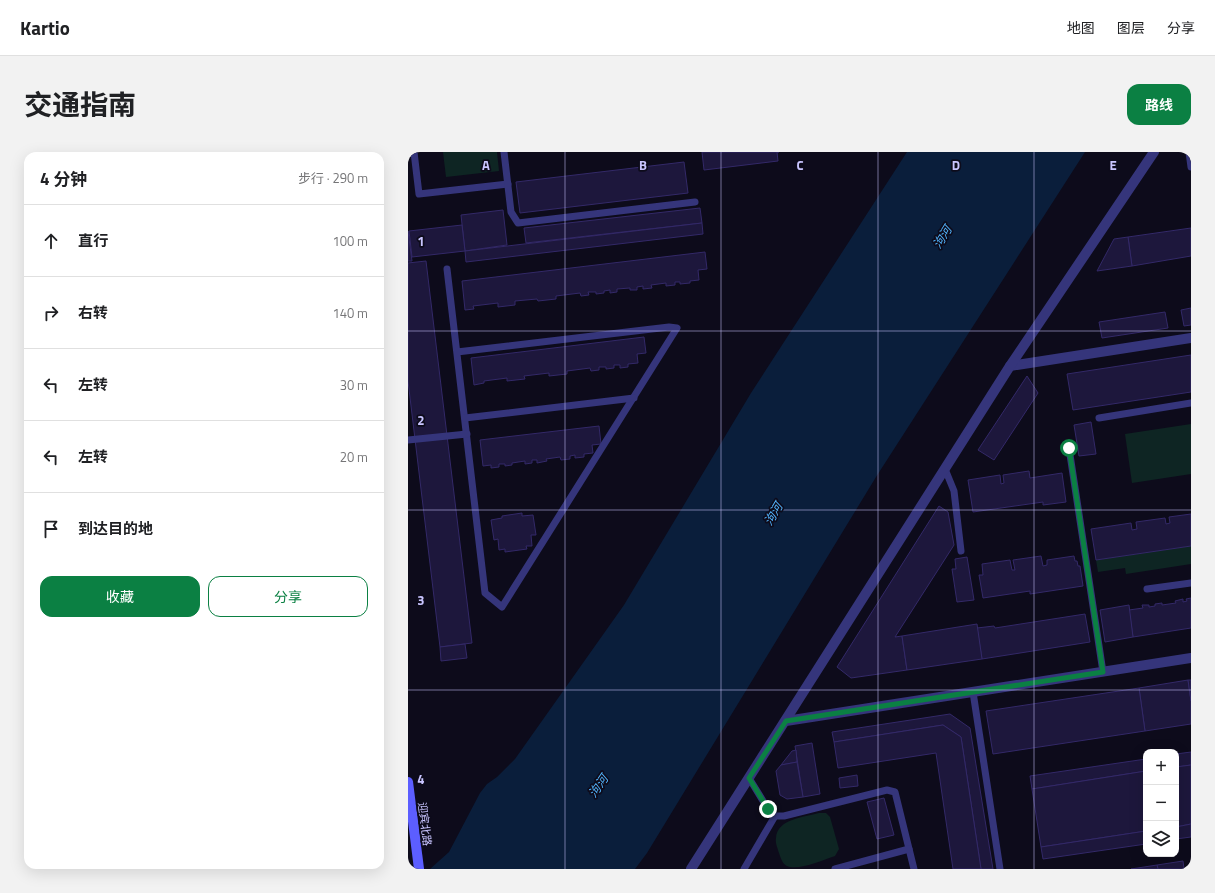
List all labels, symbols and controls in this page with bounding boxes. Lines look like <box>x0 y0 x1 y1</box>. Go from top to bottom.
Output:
text: Kartio <box>20 13 70 42</box>
text: 地图 <box>1067 17 1095 38</box>
text: 图层 <box>1117 17 1145 38</box>
text: 分享 <box>1167 17 1195 38</box>
text: 交通指南 <box>24 83 136 126</box>
button: 路线 <box>1127 84 1191 125</box>
text: A <box>482 155 490 175</box>
text: B <box>639 155 647 175</box>
text: C <box>796 155 804 175</box>
text: D <box>952 155 960 175</box>
text: E <box>1109 155 1117 175</box>
text: 4 分钟 <box>40 166 87 192</box>
text: 步行 · 290 m <box>298 168 368 188</box>
water label: 泃河 <box>928 220 957 252</box>
text: 直行 <box>78 229 108 252</box>
icon: ahead <box>40 230 62 252</box>
text: 100 m <box>332 231 368 251</box>
text: 1 <box>417 231 425 251</box>
text: 右转 <box>78 301 108 324</box>
icon: right <box>40 302 62 324</box>
text: 140 m <box>332 303 368 323</box>
text: 左转 <box>78 373 108 396</box>
icon: left <box>40 374 62 396</box>
text: 30 m <box>340 375 368 395</box>
text: 2 <box>417 410 425 430</box>
route start <box>1060 439 1078 457</box>
text: 左转 <box>78 445 108 468</box>
icon: left <box>40 446 62 468</box>
text: 20 m <box>340 447 368 467</box>
water label: 泃河 <box>759 497 788 529</box>
text: 到达目的地 <box>78 517 153 540</box>
icon: arrive <box>40 518 62 540</box>
button: 收藏 <box>40 576 200 617</box>
button: 分享 <box>208 576 368 617</box>
text: 3 <box>417 590 425 610</box>
map controls <box>1143 749 1179 857</box>
button: + <box>1143 749 1179 785</box>
text: 4 <box>417 769 425 789</box>
water label: 泃河 <box>583 769 614 801</box>
button: − <box>1143 785 1179 821</box>
route end <box>759 800 777 818</box>
street label: 迎宾北路 <box>414 801 436 847</box>
button: layers <box>1143 821 1179 857</box>

